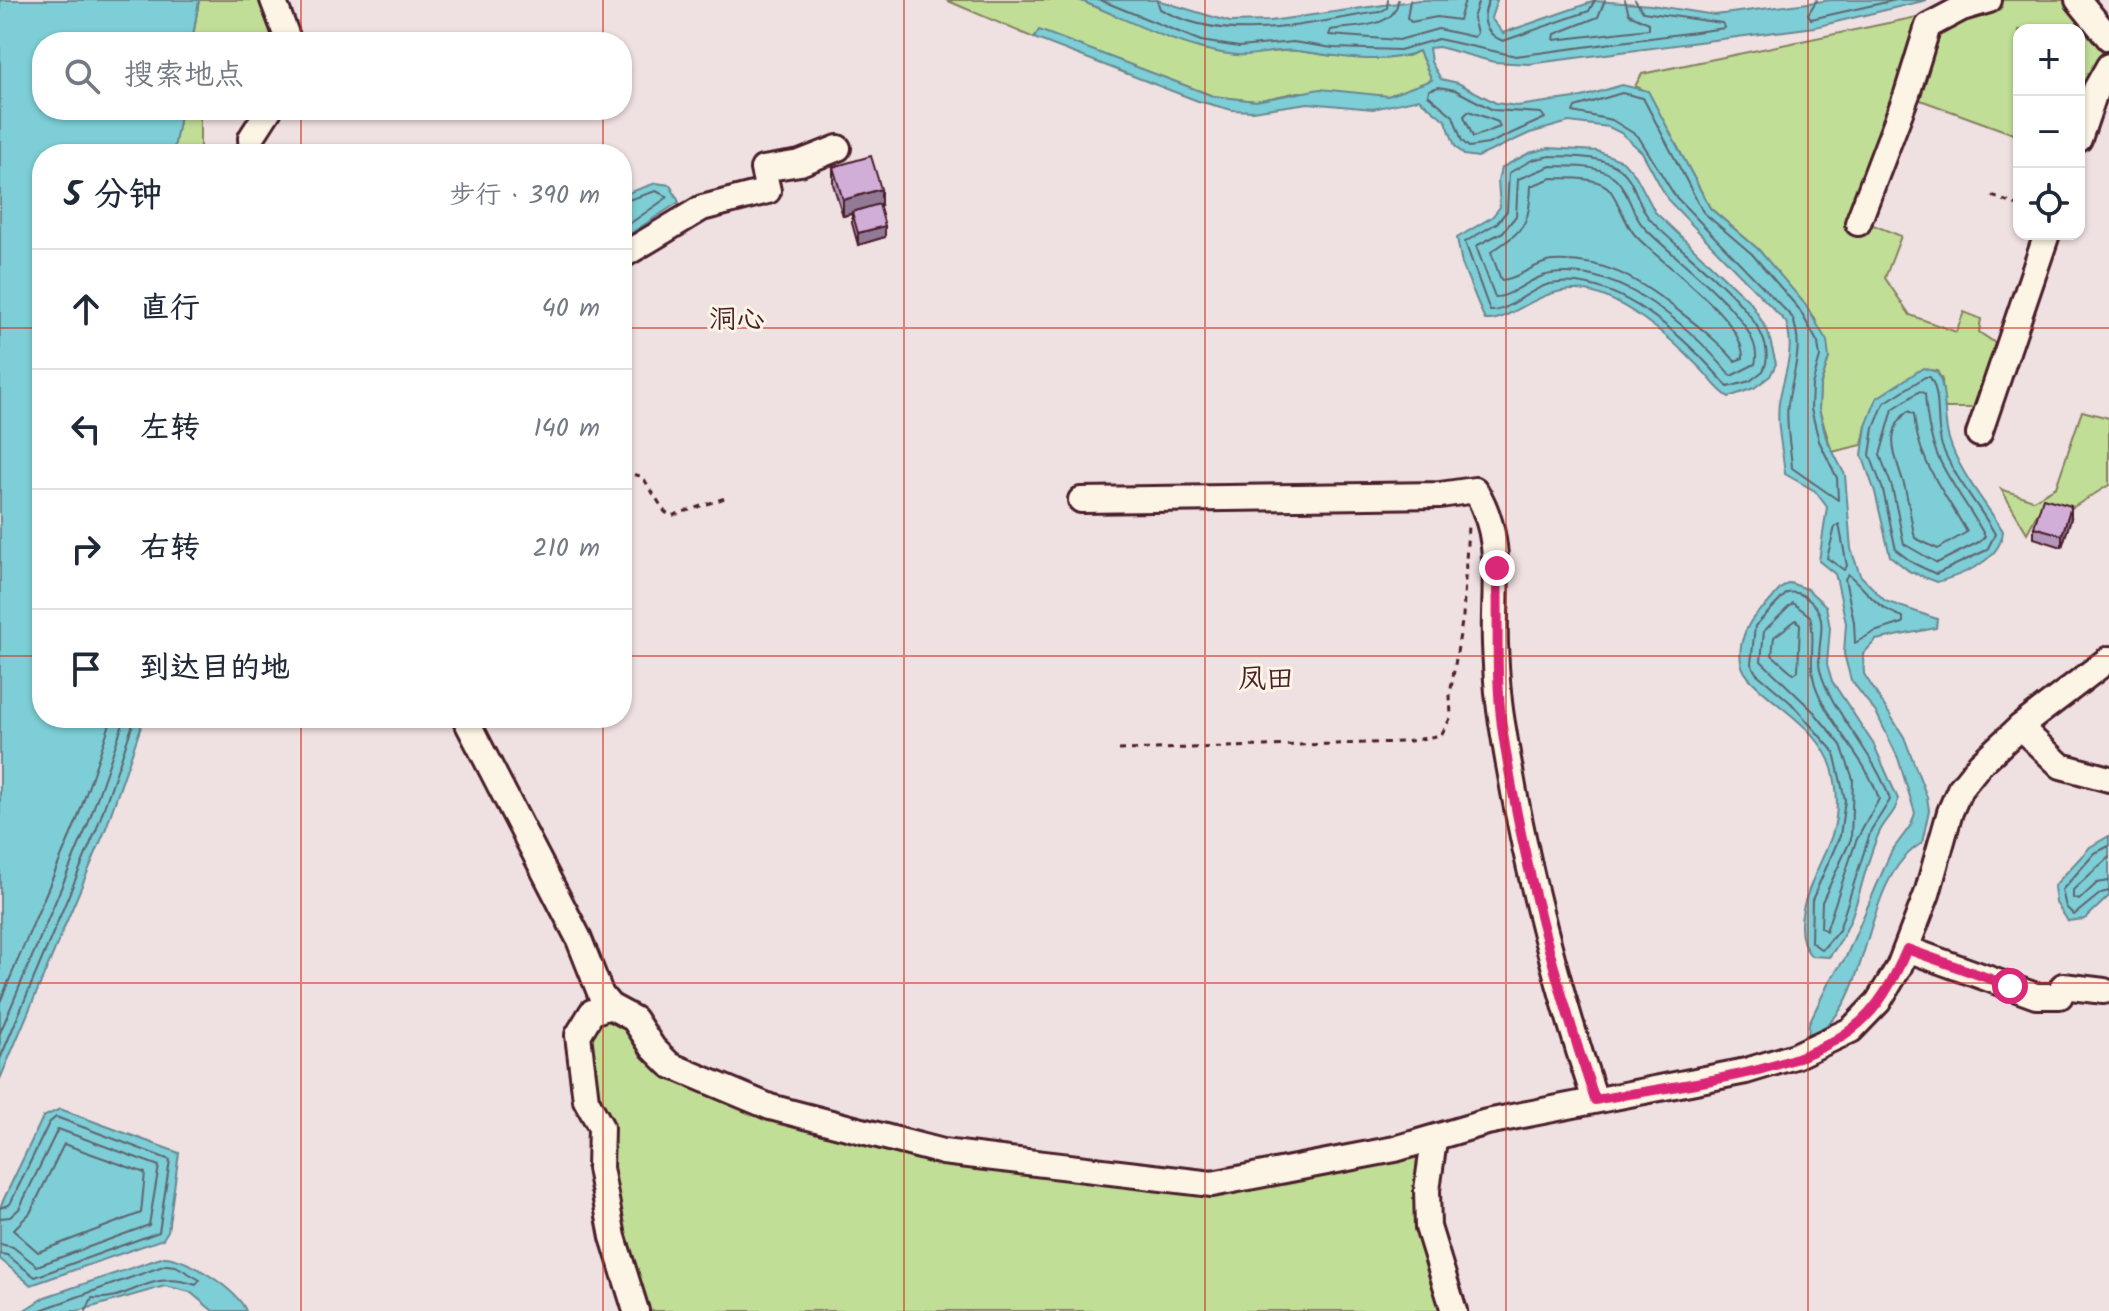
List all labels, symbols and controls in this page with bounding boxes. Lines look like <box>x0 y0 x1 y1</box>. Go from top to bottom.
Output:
map controls <box>2013 24 2085 240</box>
button: + <box>2013 24 2085 96</box>
search box <box>32 32 632 120</box>
text: 搜索地点 <box>124 52 244 100</box>
icon: search <box>60 54 104 98</box>
button: − <box>2013 96 2085 168</box>
button: locate <box>2013 168 2085 240</box>
text: 5 分钟 <box>64 169 162 223</box>
text: 步行 · 390 m <box>449 175 600 217</box>
text: 直行 <box>140 285 200 333</box>
icon: ahead <box>64 287 108 331</box>
text: 40 m <box>542 288 600 330</box>
district label: 洞心 <box>709 298 765 343</box>
text: 左转 <box>140 405 200 453</box>
icon: left <box>64 407 108 451</box>
text: 140 m <box>533 408 600 450</box>
text: 右转 <box>140 525 200 573</box>
icon: right <box>64 527 108 571</box>
text: 210 m <box>533 528 600 570</box>
route end <box>1479 550 1515 586</box>
text: 到达目的地 <box>140 645 290 693</box>
icon: arrive <box>64 647 108 691</box>
district label: 凤田 <box>1238 658 1294 703</box>
route start <box>1992 968 2028 1004</box>

